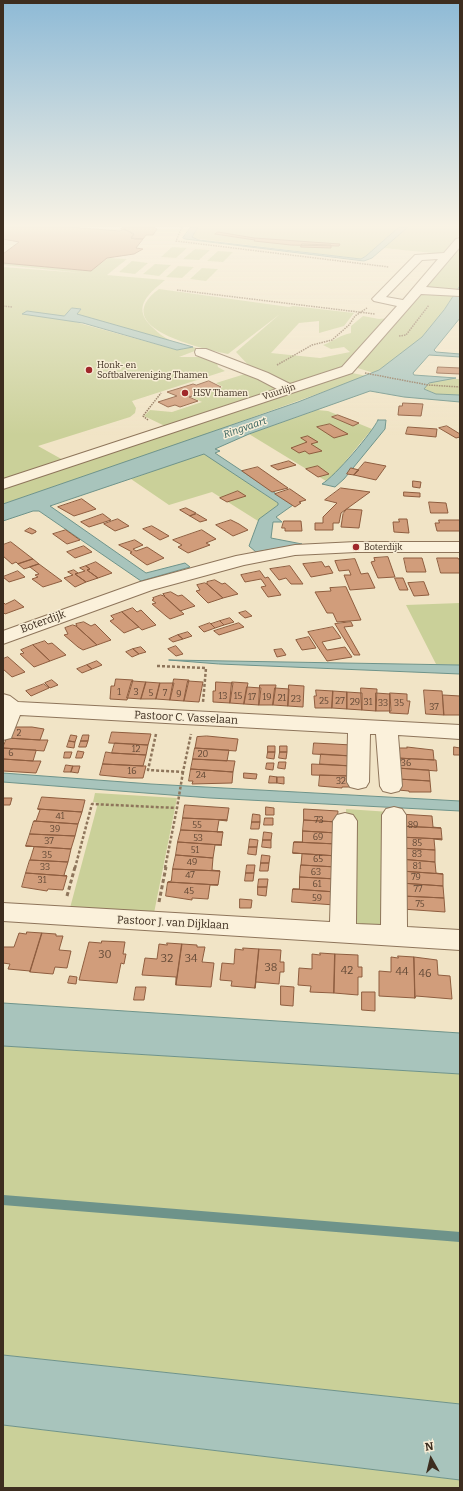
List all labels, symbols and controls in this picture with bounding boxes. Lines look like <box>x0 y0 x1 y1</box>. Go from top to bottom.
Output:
place label: Honk- en Softbalvereniging Thamen <box>97 360 208 381</box>
marker: Honk- en Softbalvereniging Thamen <box>84 365 94 375</box>
street label: Vuurlijn <box>261 382 297 402</box>
marker: HSV Thamen <box>180 388 190 398</box>
place label: HSV Thamen <box>193 388 248 398</box>
water label: Ringvaart <box>222 415 268 441</box>
marker: Boterdijk <box>351 542 361 552</box>
place label: Boterdijk <box>364 542 402 552</box>
street label: Boterdijk <box>19 608 67 636</box>
house number: 1 <box>117 687 121 697</box>
house number: 3 <box>133 687 139 697</box>
house number: 5 <box>149 688 153 698</box>
house number: 7 <box>163 688 167 698</box>
house number: 9 <box>176 689 182 699</box>
house number: 13 <box>219 691 227 701</box>
house number: 15 <box>234 691 242 701</box>
house number: 17 <box>248 692 256 702</box>
house number: 19 <box>263 692 271 702</box>
house number: 21 <box>278 693 286 703</box>
house number: 23 <box>291 694 301 704</box>
house number: 25 <box>319 696 329 706</box>
house number: 27 <box>335 696 345 706</box>
house number: 29 <box>350 697 360 707</box>
house number: 31 <box>364 697 372 707</box>
house number: 33 <box>378 698 388 708</box>
house number: 35 <box>394 698 404 708</box>
house number: 37 <box>429 702 439 712</box>
street label: Pastoor C. Vasselaan <box>134 709 238 727</box>
house number: 2 <box>17 728 21 738</box>
house number: 12 <box>132 744 140 754</box>
house number: 6 <box>8 748 14 758</box>
house number: 20 <box>198 749 208 759</box>
house number: 36 <box>401 758 411 768</box>
house number: 16 <box>128 766 136 776</box>
house number: 24 <box>196 770 206 780</box>
house number: 32 <box>336 776 346 786</box>
house number: 41 <box>56 811 64 821</box>
house number: 73 <box>314 815 324 825</box>
house number: 55 <box>192 820 202 830</box>
house number: 89 <box>408 820 418 830</box>
house number: 39 <box>50 824 60 834</box>
house number: 69 <box>313 832 323 842</box>
house number: 53 <box>193 833 203 843</box>
house number: 37 <box>44 836 54 846</box>
house number: 85 <box>412 838 422 848</box>
house number: 51 <box>191 845 199 855</box>
house number: 83 <box>412 849 422 859</box>
house number: 35 <box>42 850 52 860</box>
house number: 65 <box>313 854 323 864</box>
house number: 49 <box>187 857 197 867</box>
house number: 81 <box>412 861 422 871</box>
house number: 33 <box>40 862 50 872</box>
house number: 63 <box>311 867 321 877</box>
house number: 47 <box>185 870 195 880</box>
house number: 79 <box>411 872 421 882</box>
house number: 31 <box>38 875 46 885</box>
house number: 61 <box>313 879 321 889</box>
house number: 77 <box>413 884 423 894</box>
house number: 45 <box>184 886 194 896</box>
house number: 59 <box>312 893 322 903</box>
house number: 75 <box>415 899 425 909</box>
street label: Pastoor J. van Dijklaan <box>117 913 229 933</box>
house number: 30 <box>98 948 112 962</box>
house number: 32 <box>161 952 173 966</box>
house number: 34 <box>185 952 197 966</box>
house number: 38 <box>265 961 277 975</box>
house number: 42 <box>341 964 353 978</box>
house number: 44 <box>396 965 408 979</box>
house number: 46 <box>419 967 431 981</box>
north arrow <box>411 1439 451 1479</box>
text: N <box>424 1440 434 1454</box>

